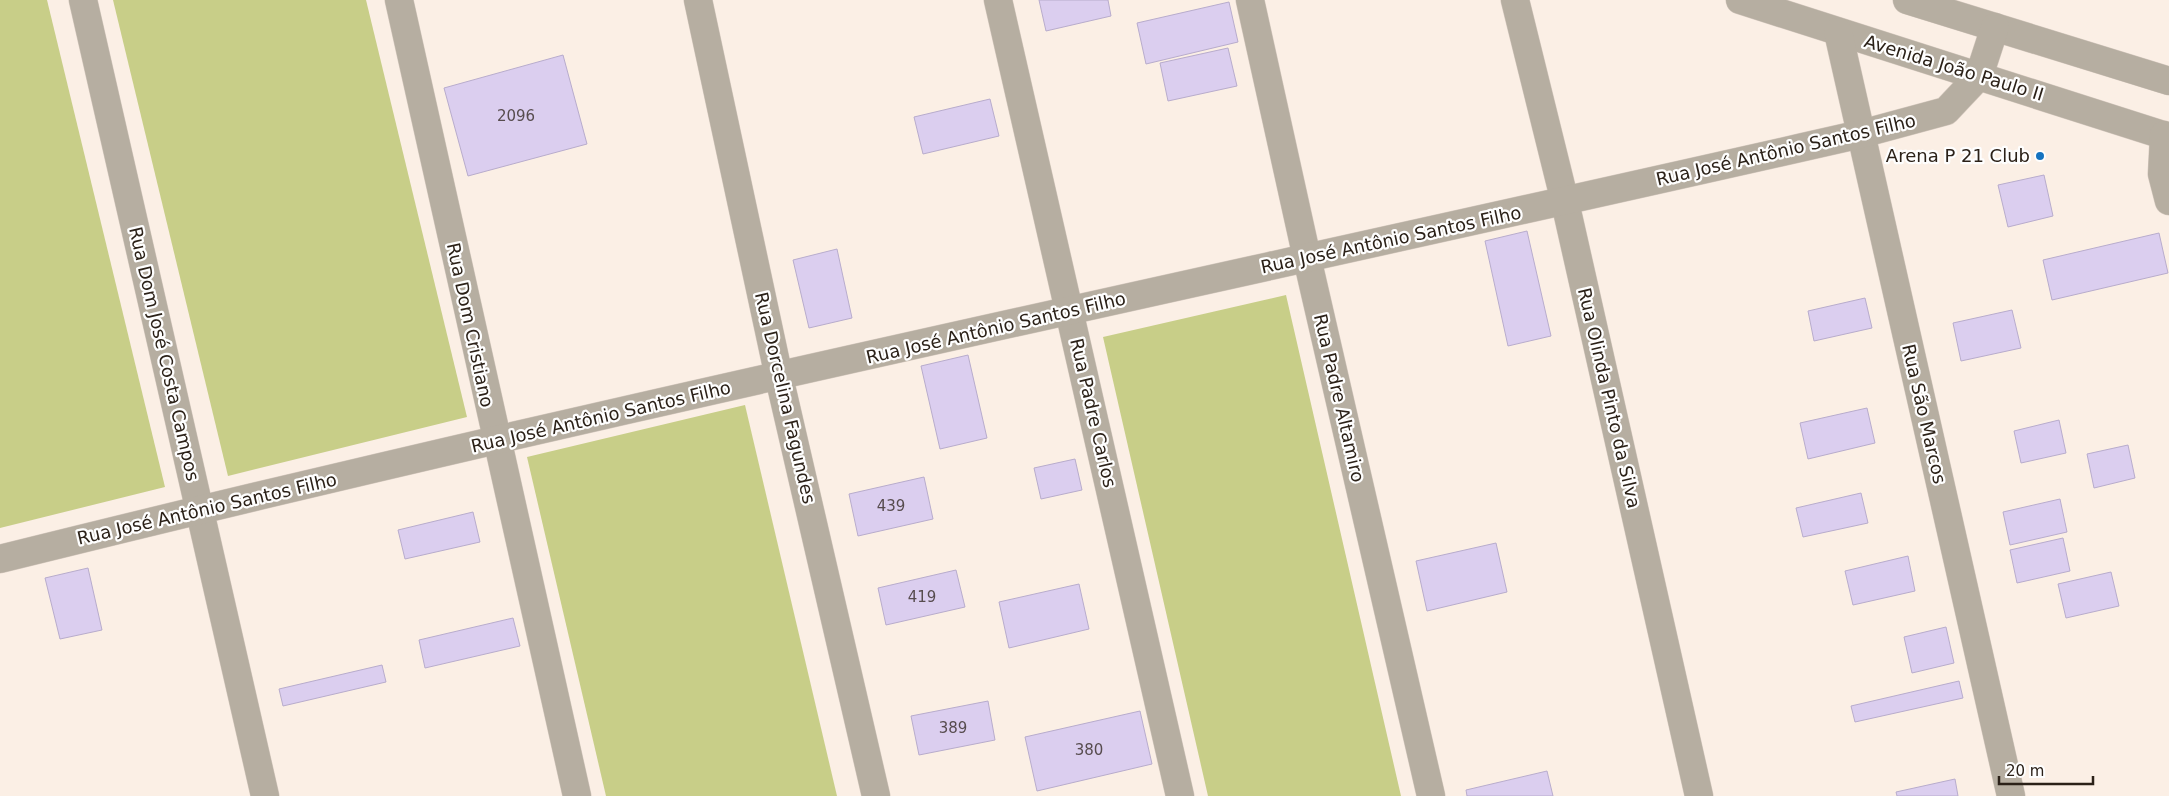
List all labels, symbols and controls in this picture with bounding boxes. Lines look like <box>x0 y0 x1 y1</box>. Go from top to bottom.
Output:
street label: Avenida João Paulo II <box>1862 30 2046 105</box>
house number: 2096 <box>497 107 535 125</box>
street label: Rua José Antônio Santos Filho <box>1654 109 1918 190</box>
place label: Arena P 21 Club <box>1886 145 2030 166</box>
marker: Arena P 21 Club <box>2034 150 2046 162</box>
street label: Rua José Antônio Santos Filho <box>1259 202 1523 277</box>
street label: Rua Dom José Costa Campos <box>125 225 204 483</box>
street label: Rua Dom Cristiano <box>443 241 498 409</box>
street label: Rua Olinda Pinto da Silva <box>1574 286 1645 510</box>
street label: Rua José Antônio Santos Filho <box>864 287 1128 368</box>
street label: Rua Dorcelina Fagundes <box>751 290 820 506</box>
street label: Rua Padre Altamiro <box>1310 312 1369 484</box>
street label: Rua Padre Carlos <box>1066 336 1121 490</box>
street label: Rua São Marcos <box>1898 342 1951 486</box>
street label: Rua José Antônio Santos Filho <box>469 376 733 457</box>
street label: Rua José Antônio Santos Filho <box>75 468 339 549</box>
house number: 439 <box>877 497 905 515</box>
house number: 419 <box>908 588 936 606</box>
house number: 389 <box>939 719 967 737</box>
house number: 380 <box>1075 741 1103 759</box>
scale bar <box>1999 754 2093 786</box>
text: 20 m <box>2006 762 2044 780</box>

